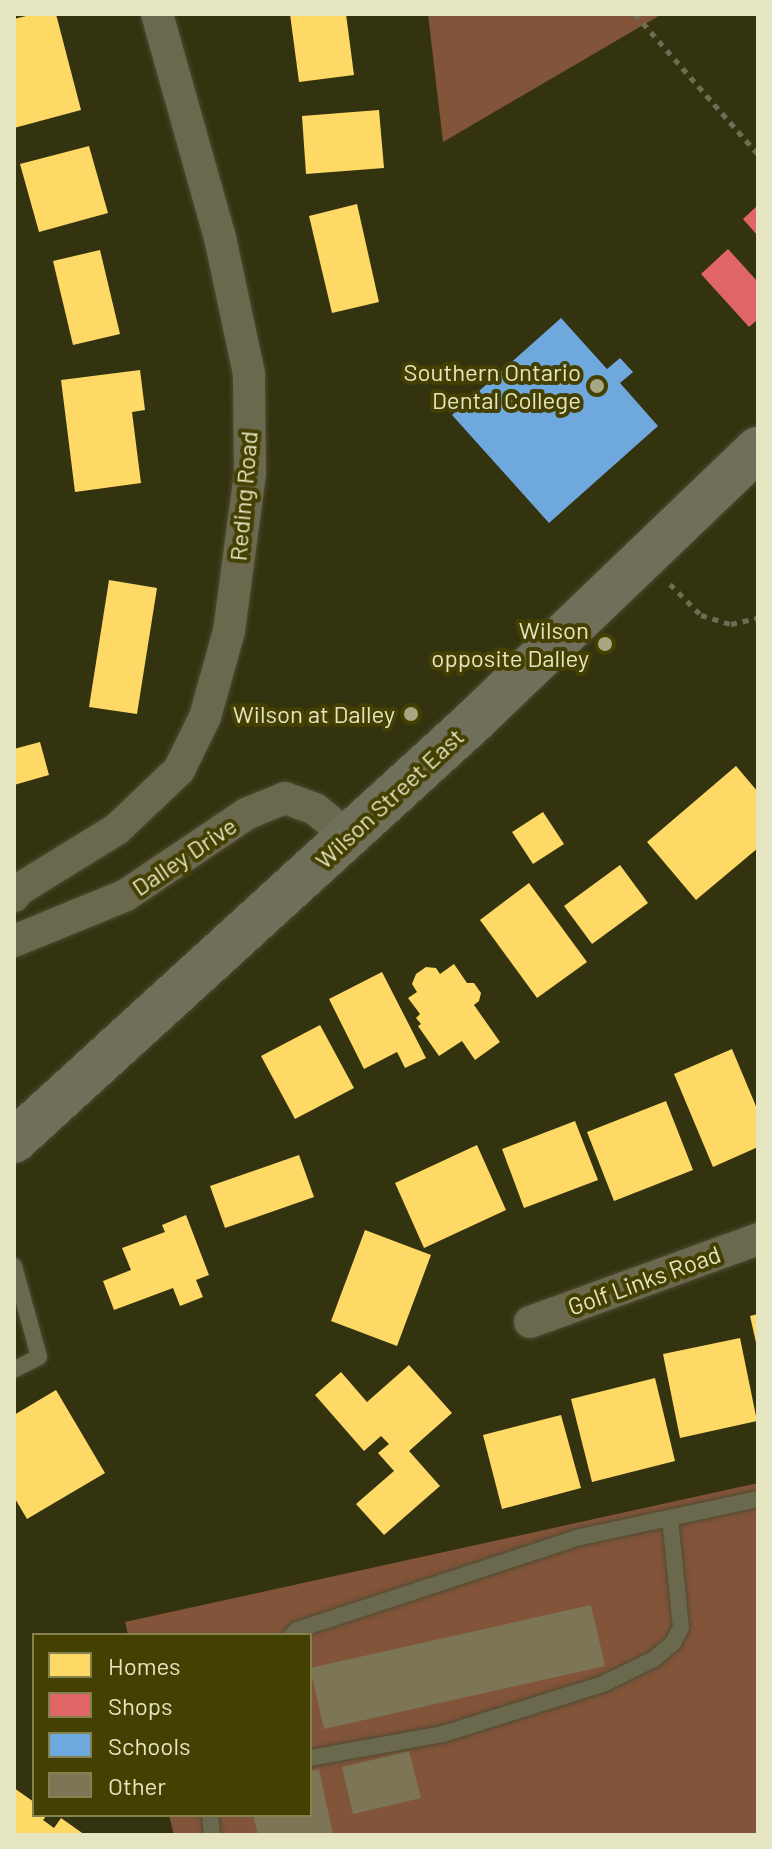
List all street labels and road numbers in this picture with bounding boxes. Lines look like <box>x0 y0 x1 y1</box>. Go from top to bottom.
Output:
street label: Reding Road <box>223 430 263 562</box>
street label: Wilson Street East <box>309 722 469 874</box>
street label: Dalley Drive <box>126 811 242 901</box>
street label: Golf Links Road <box>564 1239 724 1321</box>

